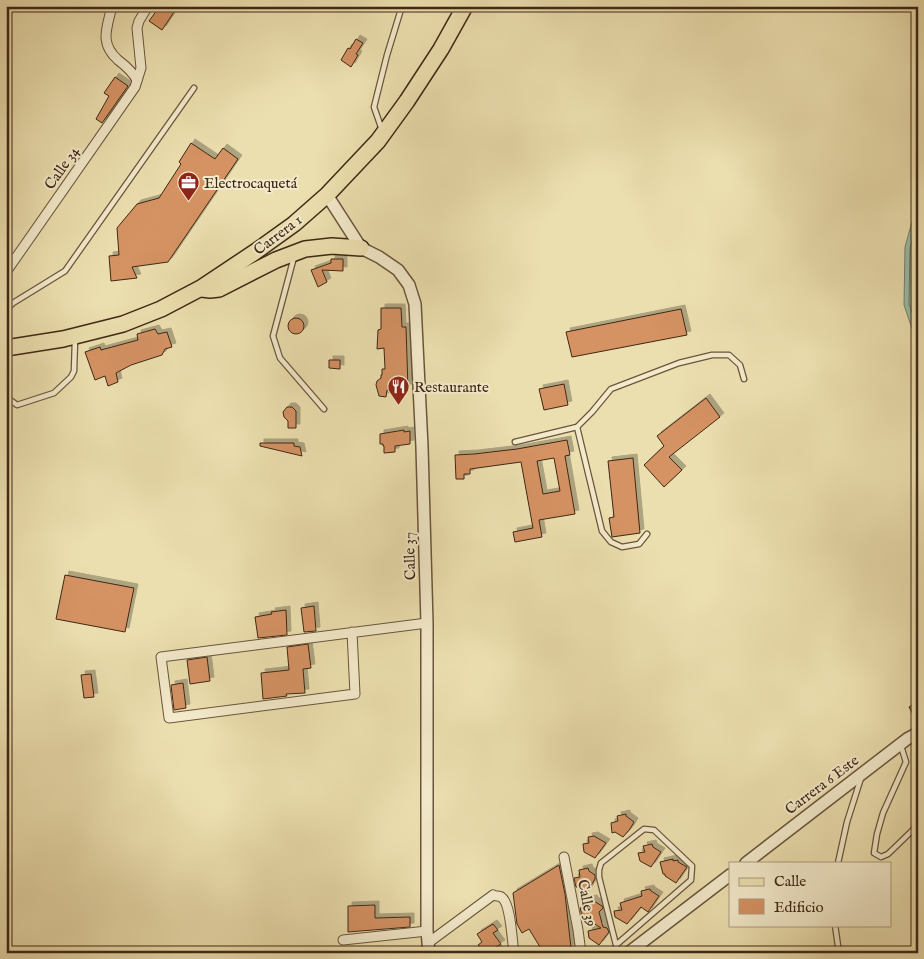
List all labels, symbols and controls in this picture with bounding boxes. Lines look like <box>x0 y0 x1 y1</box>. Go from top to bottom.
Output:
street label: Calle 34 <box>40 142 84 193</box>
office icon: Electrocaquetá <box>176 171 200 202</box>
place label: Electrocaquetá <box>204 174 298 193</box>
street label: Carrera 1 <box>250 211 306 259</box>
restaurant icon: Restaurante <box>386 375 410 406</box>
place label: Restaurante <box>414 378 489 397</box>
street label: Calle 37 <box>400 532 420 580</box>
street label: Carrera 6 Este <box>781 751 863 819</box>
legend <box>729 862 892 926</box>
text: Calle <box>774 872 806 891</box>
street label: Calle 39 <box>573 878 601 928</box>
text: Edificio <box>774 898 824 917</box>

